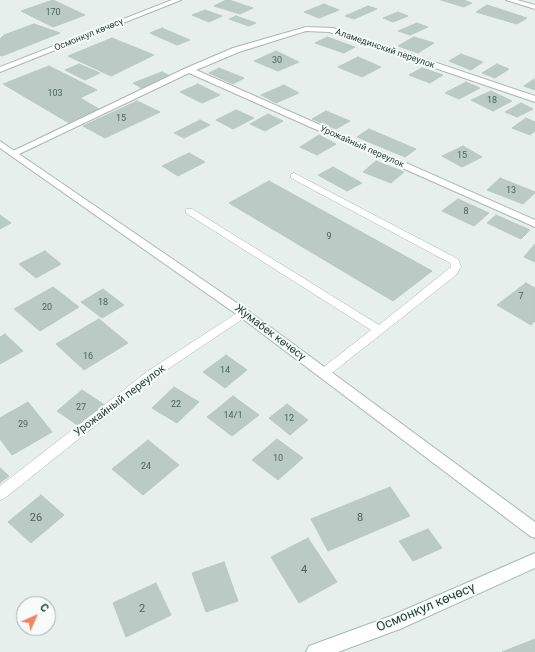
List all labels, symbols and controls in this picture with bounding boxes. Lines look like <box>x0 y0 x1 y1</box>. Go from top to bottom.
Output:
house number: 170 <box>45 8 61 18</box>
street label: Осмонкул көчөсү <box>53 16 125 54</box>
street label: Аламединский переулок <box>334 27 436 71</box>
house number: 30 <box>272 56 282 66</box>
house number: 103 <box>47 89 63 99</box>
house number: 18 <box>487 96 497 106</box>
house number: 15 <box>116 114 126 124</box>
street label: Урожайный переулок <box>318 124 406 170</box>
house number: 15 <box>457 151 467 161</box>
house number: 13 <box>506 186 516 196</box>
house number: 8 <box>463 207 469 217</box>
house number: 9 <box>326 232 332 242</box>
house number: 7 <box>518 292 524 302</box>
house number: 18 <box>98 298 108 308</box>
street label: Жумабек көчөсү <box>232 302 308 364</box>
house number: 20 <box>42 303 52 313</box>
house number: 16 <box>83 352 93 362</box>
street label: Урожайный переулок <box>72 362 168 440</box>
house number: 14 <box>220 366 230 376</box>
house number: 22 <box>171 400 181 410</box>
house number: 27 <box>76 403 86 413</box>
house number: 14/1 <box>224 411 242 421</box>
house number: 12 <box>284 414 294 424</box>
house number: 29 <box>18 420 28 430</box>
house number: 10 <box>273 454 283 464</box>
house number: 24 <box>141 462 151 472</box>
house number: 26 <box>30 511 42 525</box>
house number: 8 <box>357 511 363 525</box>
house number: 4 <box>301 563 307 577</box>
street label: Осмонкул көчөсү <box>374 580 478 636</box>
north arrow <box>16 596 56 636</box>
text: С <box>37 601 51 615</box>
house number: 2 <box>139 602 145 616</box>

